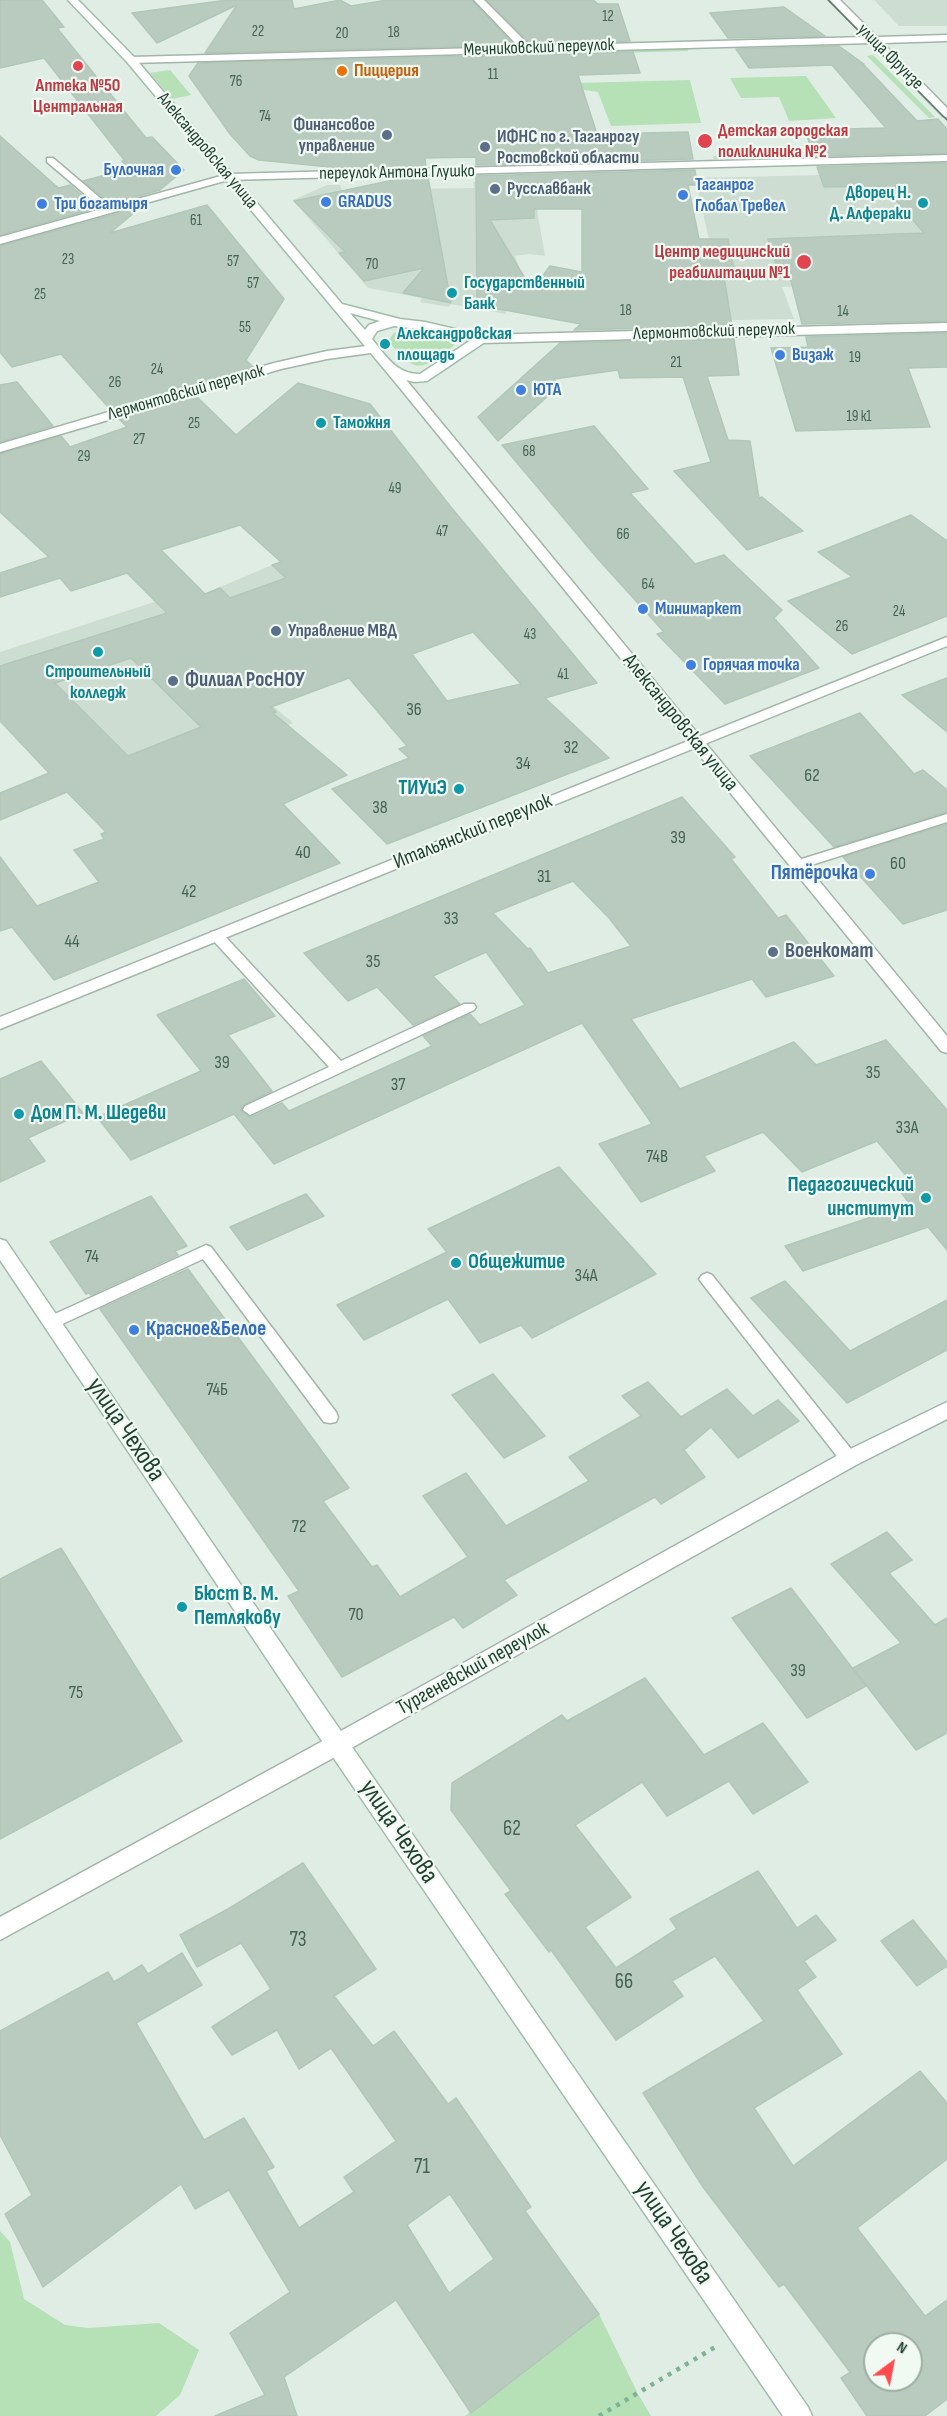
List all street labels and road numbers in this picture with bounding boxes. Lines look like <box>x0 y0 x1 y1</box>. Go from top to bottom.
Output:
street label: улица Фрунзе <box>852 19 928 95</box>
street label: Мечниковский переулок <box>463 35 615 61</box>
street label: Александровская улица <box>152 88 262 214</box>
street label: переулок Антона Глушко <box>319 161 475 185</box>
street label: Лермонтовский переулок <box>633 318 795 346</box>
street label: Лермонтовский переулок <box>105 360 267 426</box>
street label: Александровская улица <box>617 649 743 797</box>
street label: Итальянский переулок <box>390 789 556 875</box>
street label: улица Чехова <box>79 1372 171 1488</box>
street label: Тургеневский переулок <box>392 1617 554 1721</box>
street label: улица Чехова <box>352 1774 444 1890</box>
street label: улица Чехова <box>627 2175 719 2291</box>

